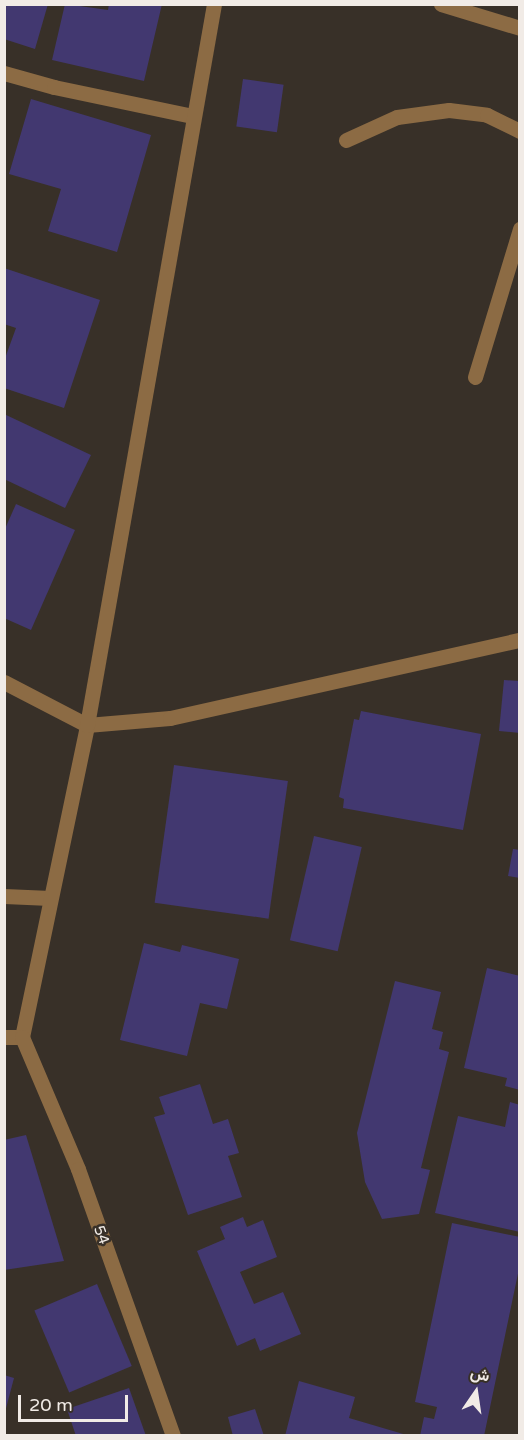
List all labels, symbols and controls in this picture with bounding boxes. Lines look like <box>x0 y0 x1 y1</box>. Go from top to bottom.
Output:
street label: 54 <box>89 1223 113 1247</box>
north arrow <box>446 1362 506 1422</box>
text: ش <box>468 1363 492 1386</box>
scale bar <box>21 1383 130 1421</box>
text: 20 m <box>29 1394 73 1416</box>

